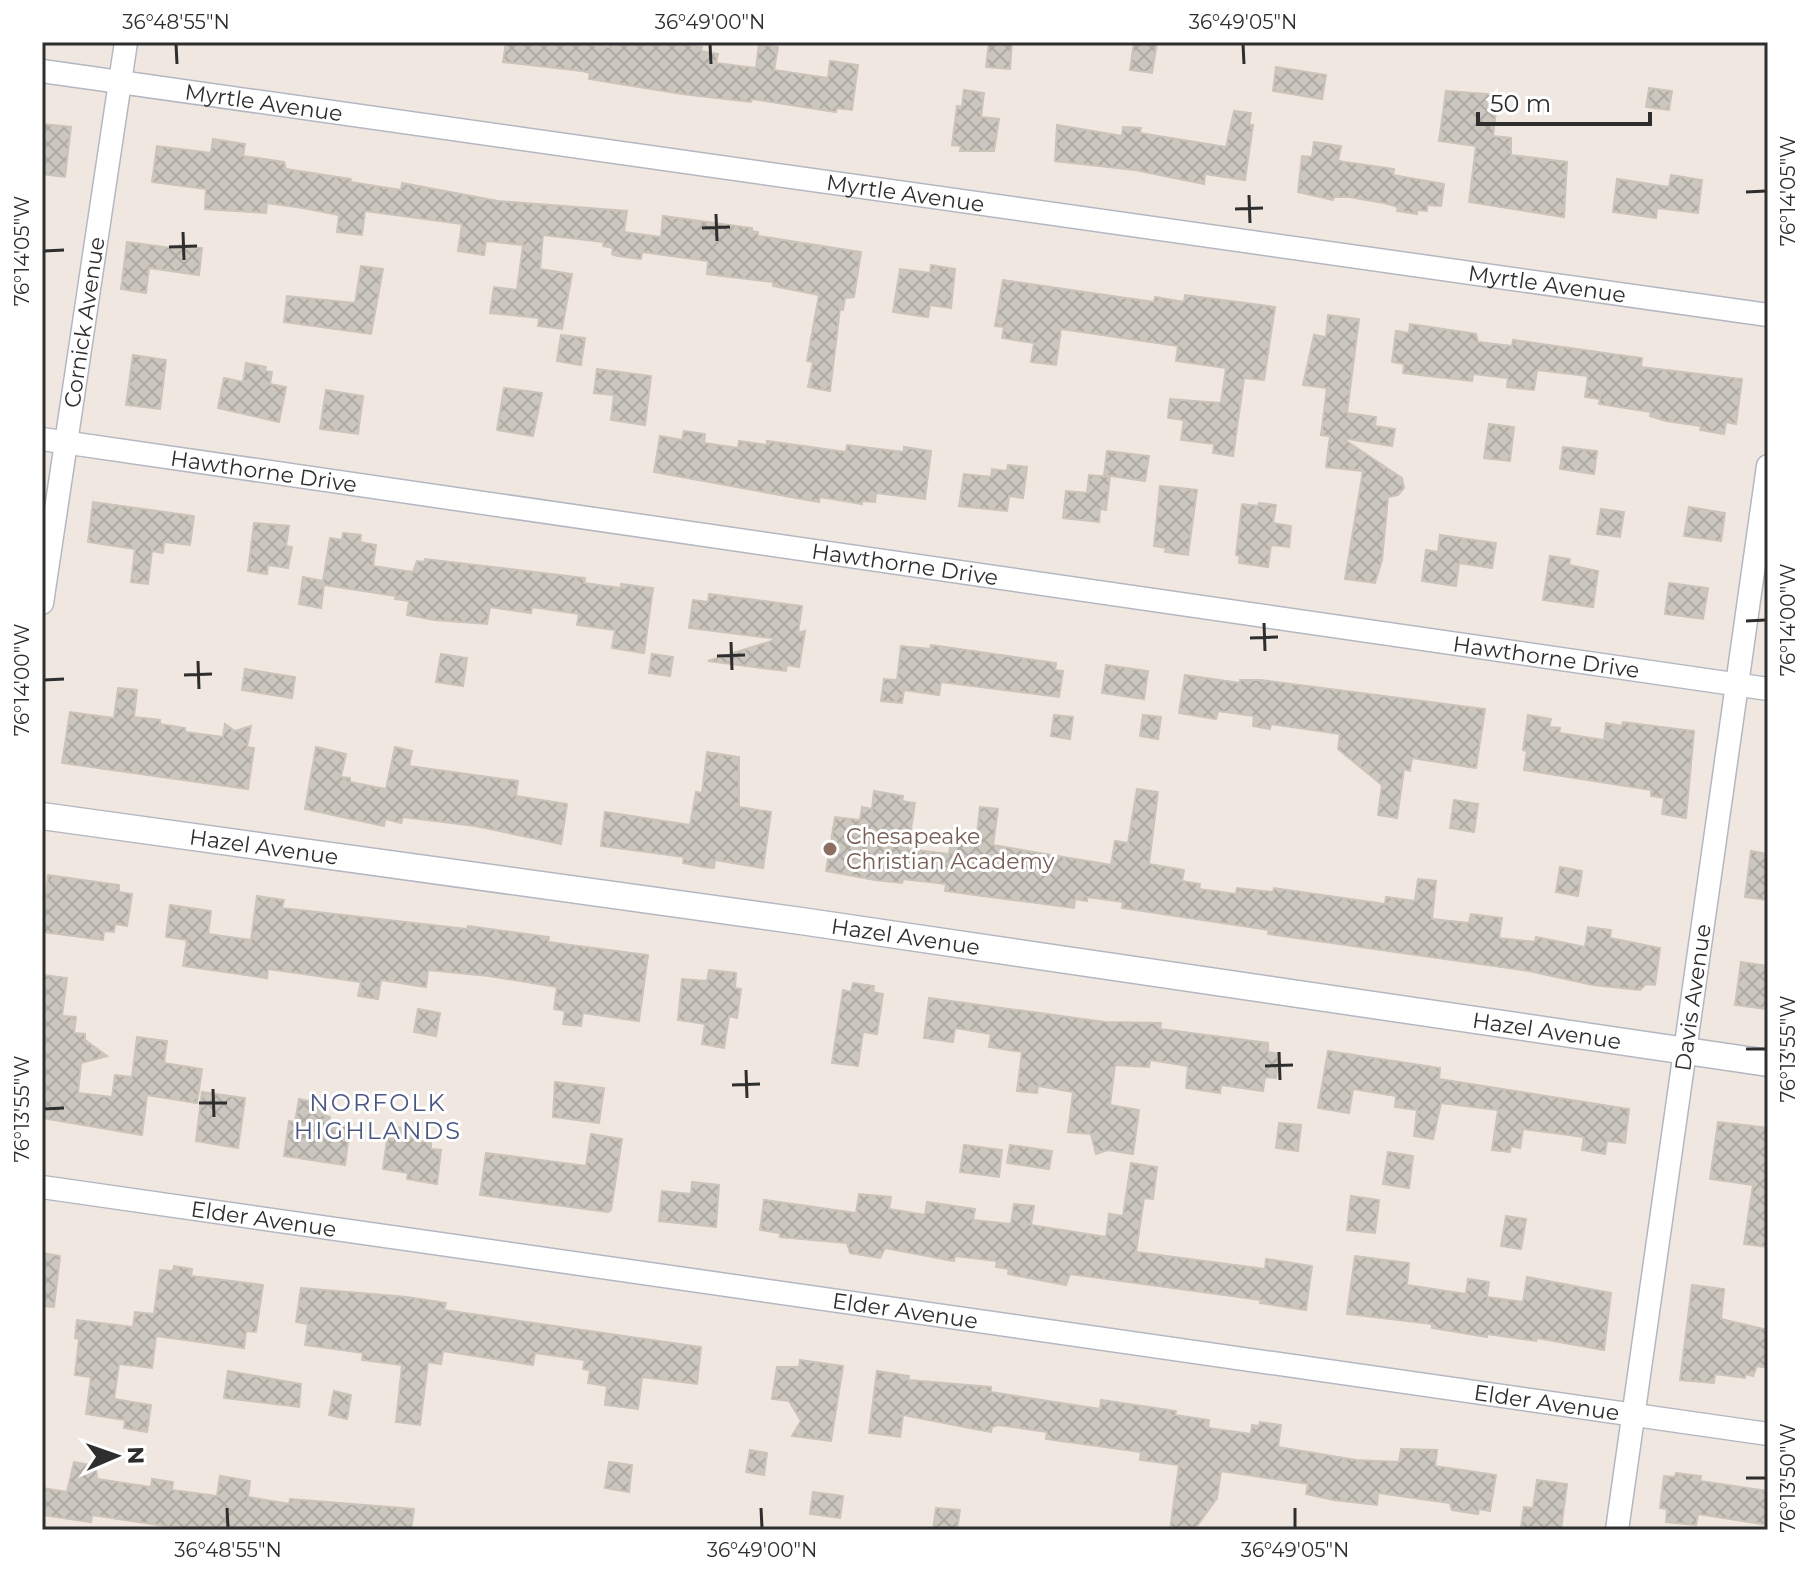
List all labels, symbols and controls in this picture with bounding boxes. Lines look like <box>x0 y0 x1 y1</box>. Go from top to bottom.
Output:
text: 36°48'55"N <box>122 10 230 34</box>
text: 36°49'00"N <box>655 10 765 34</box>
text: 36°49'05"N <box>1189 10 1297 34</box>
scale bar <box>1478 76 1650 126</box>
street label: Myrtle Avenue <box>183 78 344 127</box>
text: 50 m <box>1490 89 1551 118</box>
text: 76°14'05"W <box>1776 136 1800 246</box>
street label: Myrtle Avenue <box>825 169 986 218</box>
text: 76°14'05"W <box>10 196 34 306</box>
street label: Cornick Avenue <box>58 235 110 409</box>
street label: Myrtle Avenue <box>1466 259 1628 308</box>
street label: Hawthorne Drive <box>169 444 359 498</box>
street label: Hawthorne Drive <box>810 537 1000 591</box>
text: 76°14'00"W <box>1776 564 1800 676</box>
text: 76°14'00"W <box>10 624 34 736</box>
street label: Hawthorne Drive <box>1451 630 1641 684</box>
street label: Hazel Avenue <box>188 823 340 870</box>
place label: Chesapeake Christian Academy <box>846 823 1054 875</box>
marker: Chesapeake Christian Academy <box>821 840 839 858</box>
street label: Hazel Avenue <box>829 912 982 961</box>
street label: Davis Avenue <box>1669 922 1716 1073</box>
text: 76°13'55"W <box>1776 995 1800 1103</box>
street label: Hazel Avenue <box>1471 1006 1623 1055</box>
text: 76°13'55"W <box>10 1055 34 1163</box>
district label: NORFOLK HIGHLANDS <box>294 1088 462 1145</box>
street label: Elder Avenue <box>189 1195 338 1242</box>
street label: Elder Avenue <box>831 1287 980 1334</box>
street label: Elder Avenue <box>1472 1379 1621 1426</box>
north arrow <box>76 1416 156 1496</box>
text: 76°13'50"W <box>1776 1423 1800 1533</box>
text: N <box>122 1446 149 1465</box>
text: 36°48'55"N <box>174 1538 282 1562</box>
text: 36°49'00"N <box>707 1538 817 1562</box>
text: 36°49'05"N <box>1241 1538 1349 1562</box>

